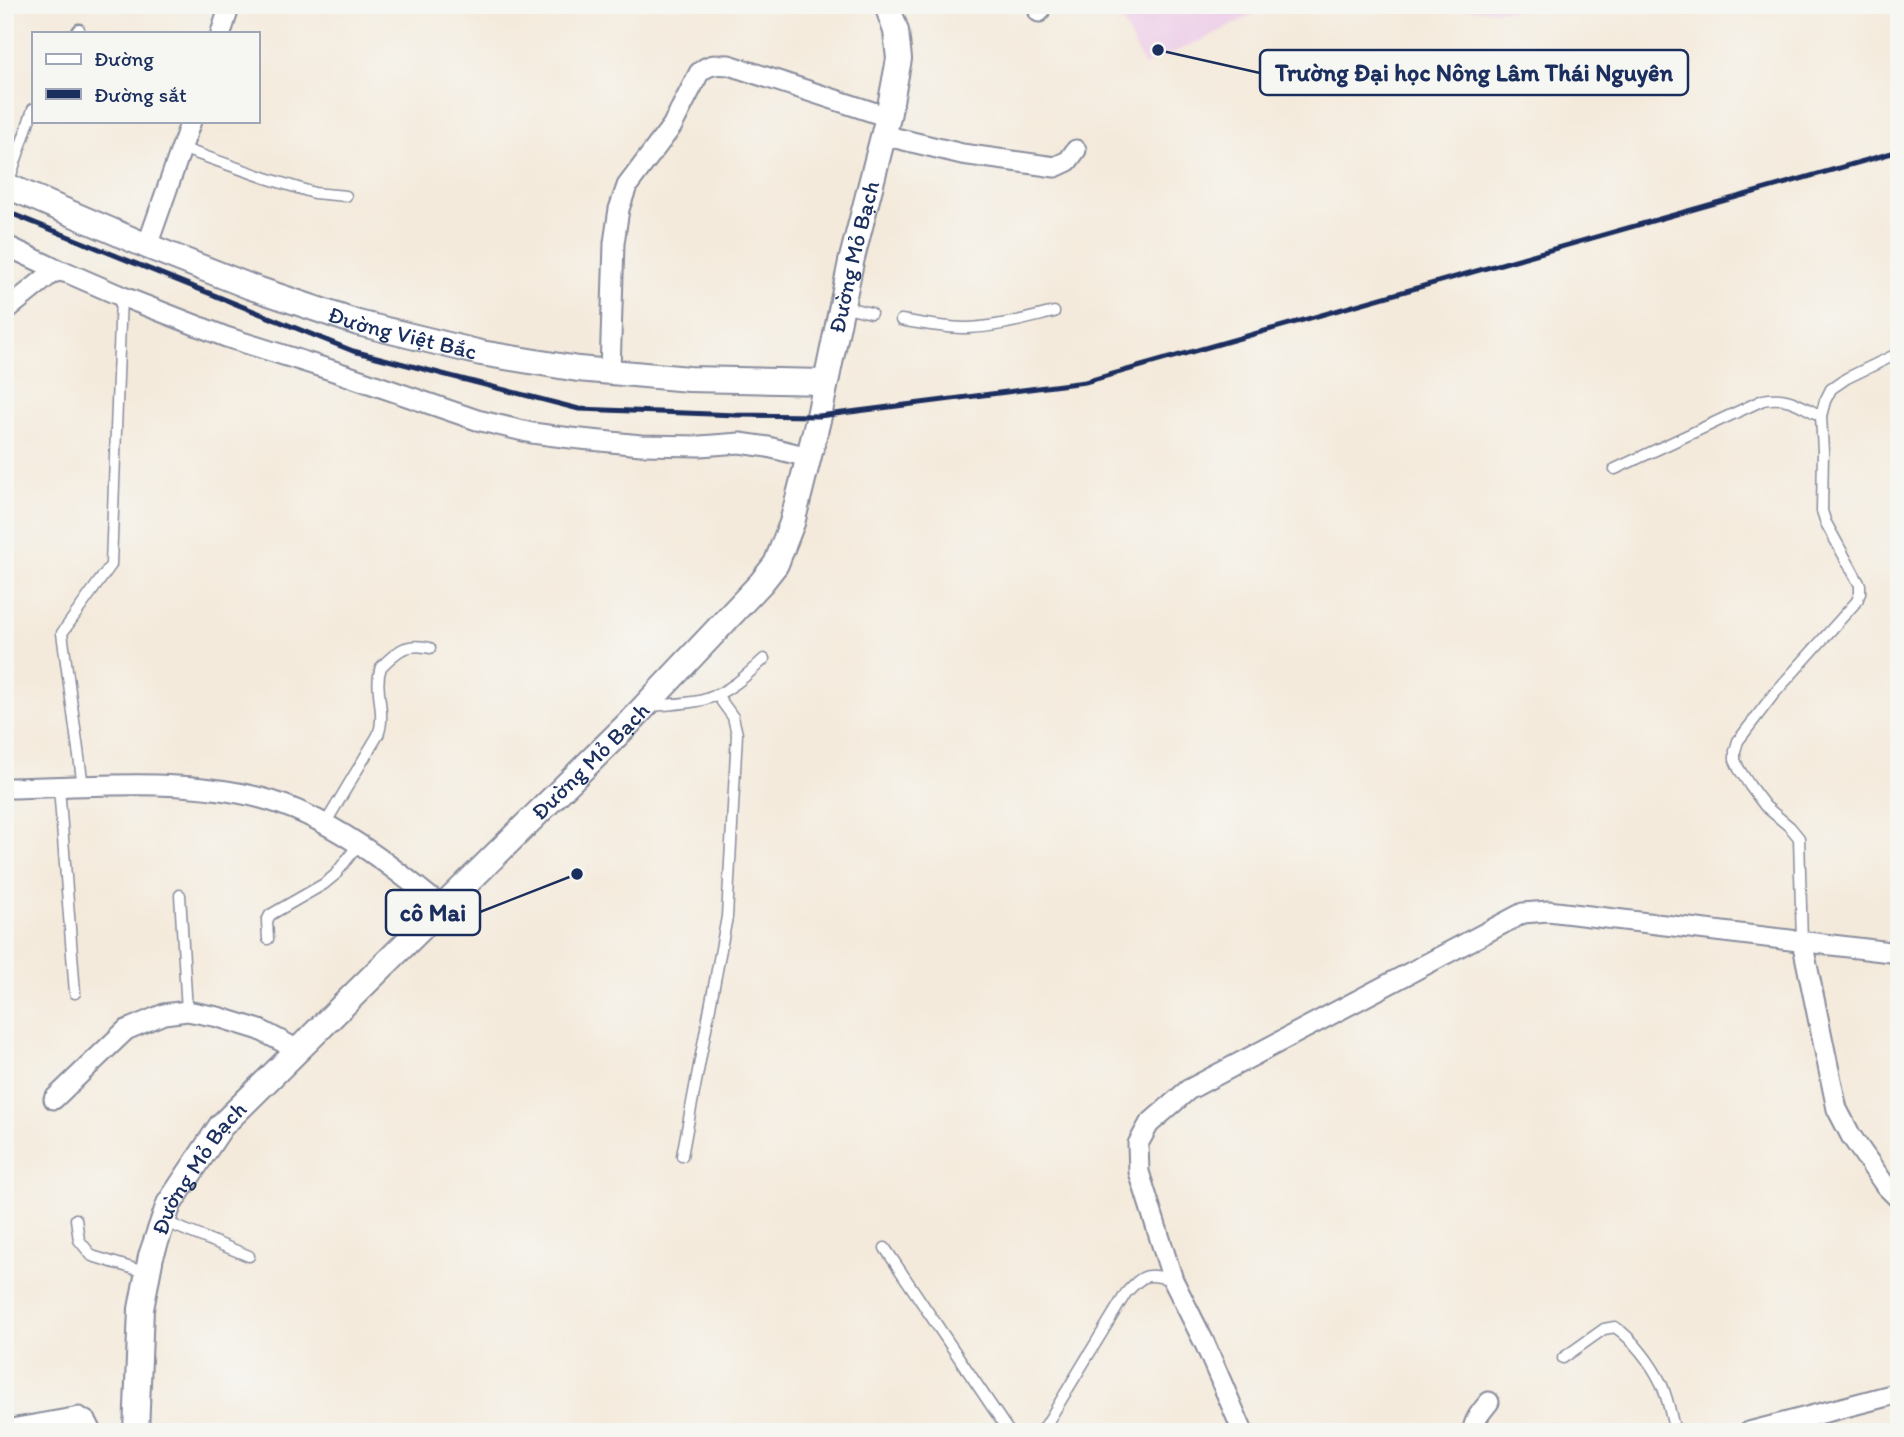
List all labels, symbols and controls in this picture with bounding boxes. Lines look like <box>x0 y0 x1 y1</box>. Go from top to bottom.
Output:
legend <box>32 32 259 122</box>
text: Đường <box>94 46 154 71</box>
callout: Trường Đại học Nông Lâm Thái Nguyên <box>1260 50 1688 95</box>
text: Trường Đại học Nông Lâm Thái Nguyên <box>1274 58 1673 88</box>
text: Đường sắt <box>94 82 187 107</box>
street label: Đường Mỏ Bạch <box>823 178 885 336</box>
street label: Đường Việt Bắc <box>324 300 480 366</box>
street label: Đường Mỏ Bạch <box>525 696 655 826</box>
callout: cô Mai <box>386 890 480 935</box>
text: cô Mai <box>400 898 466 927</box>
street label: Đường Mỏ Bạch <box>145 1095 252 1239</box>

